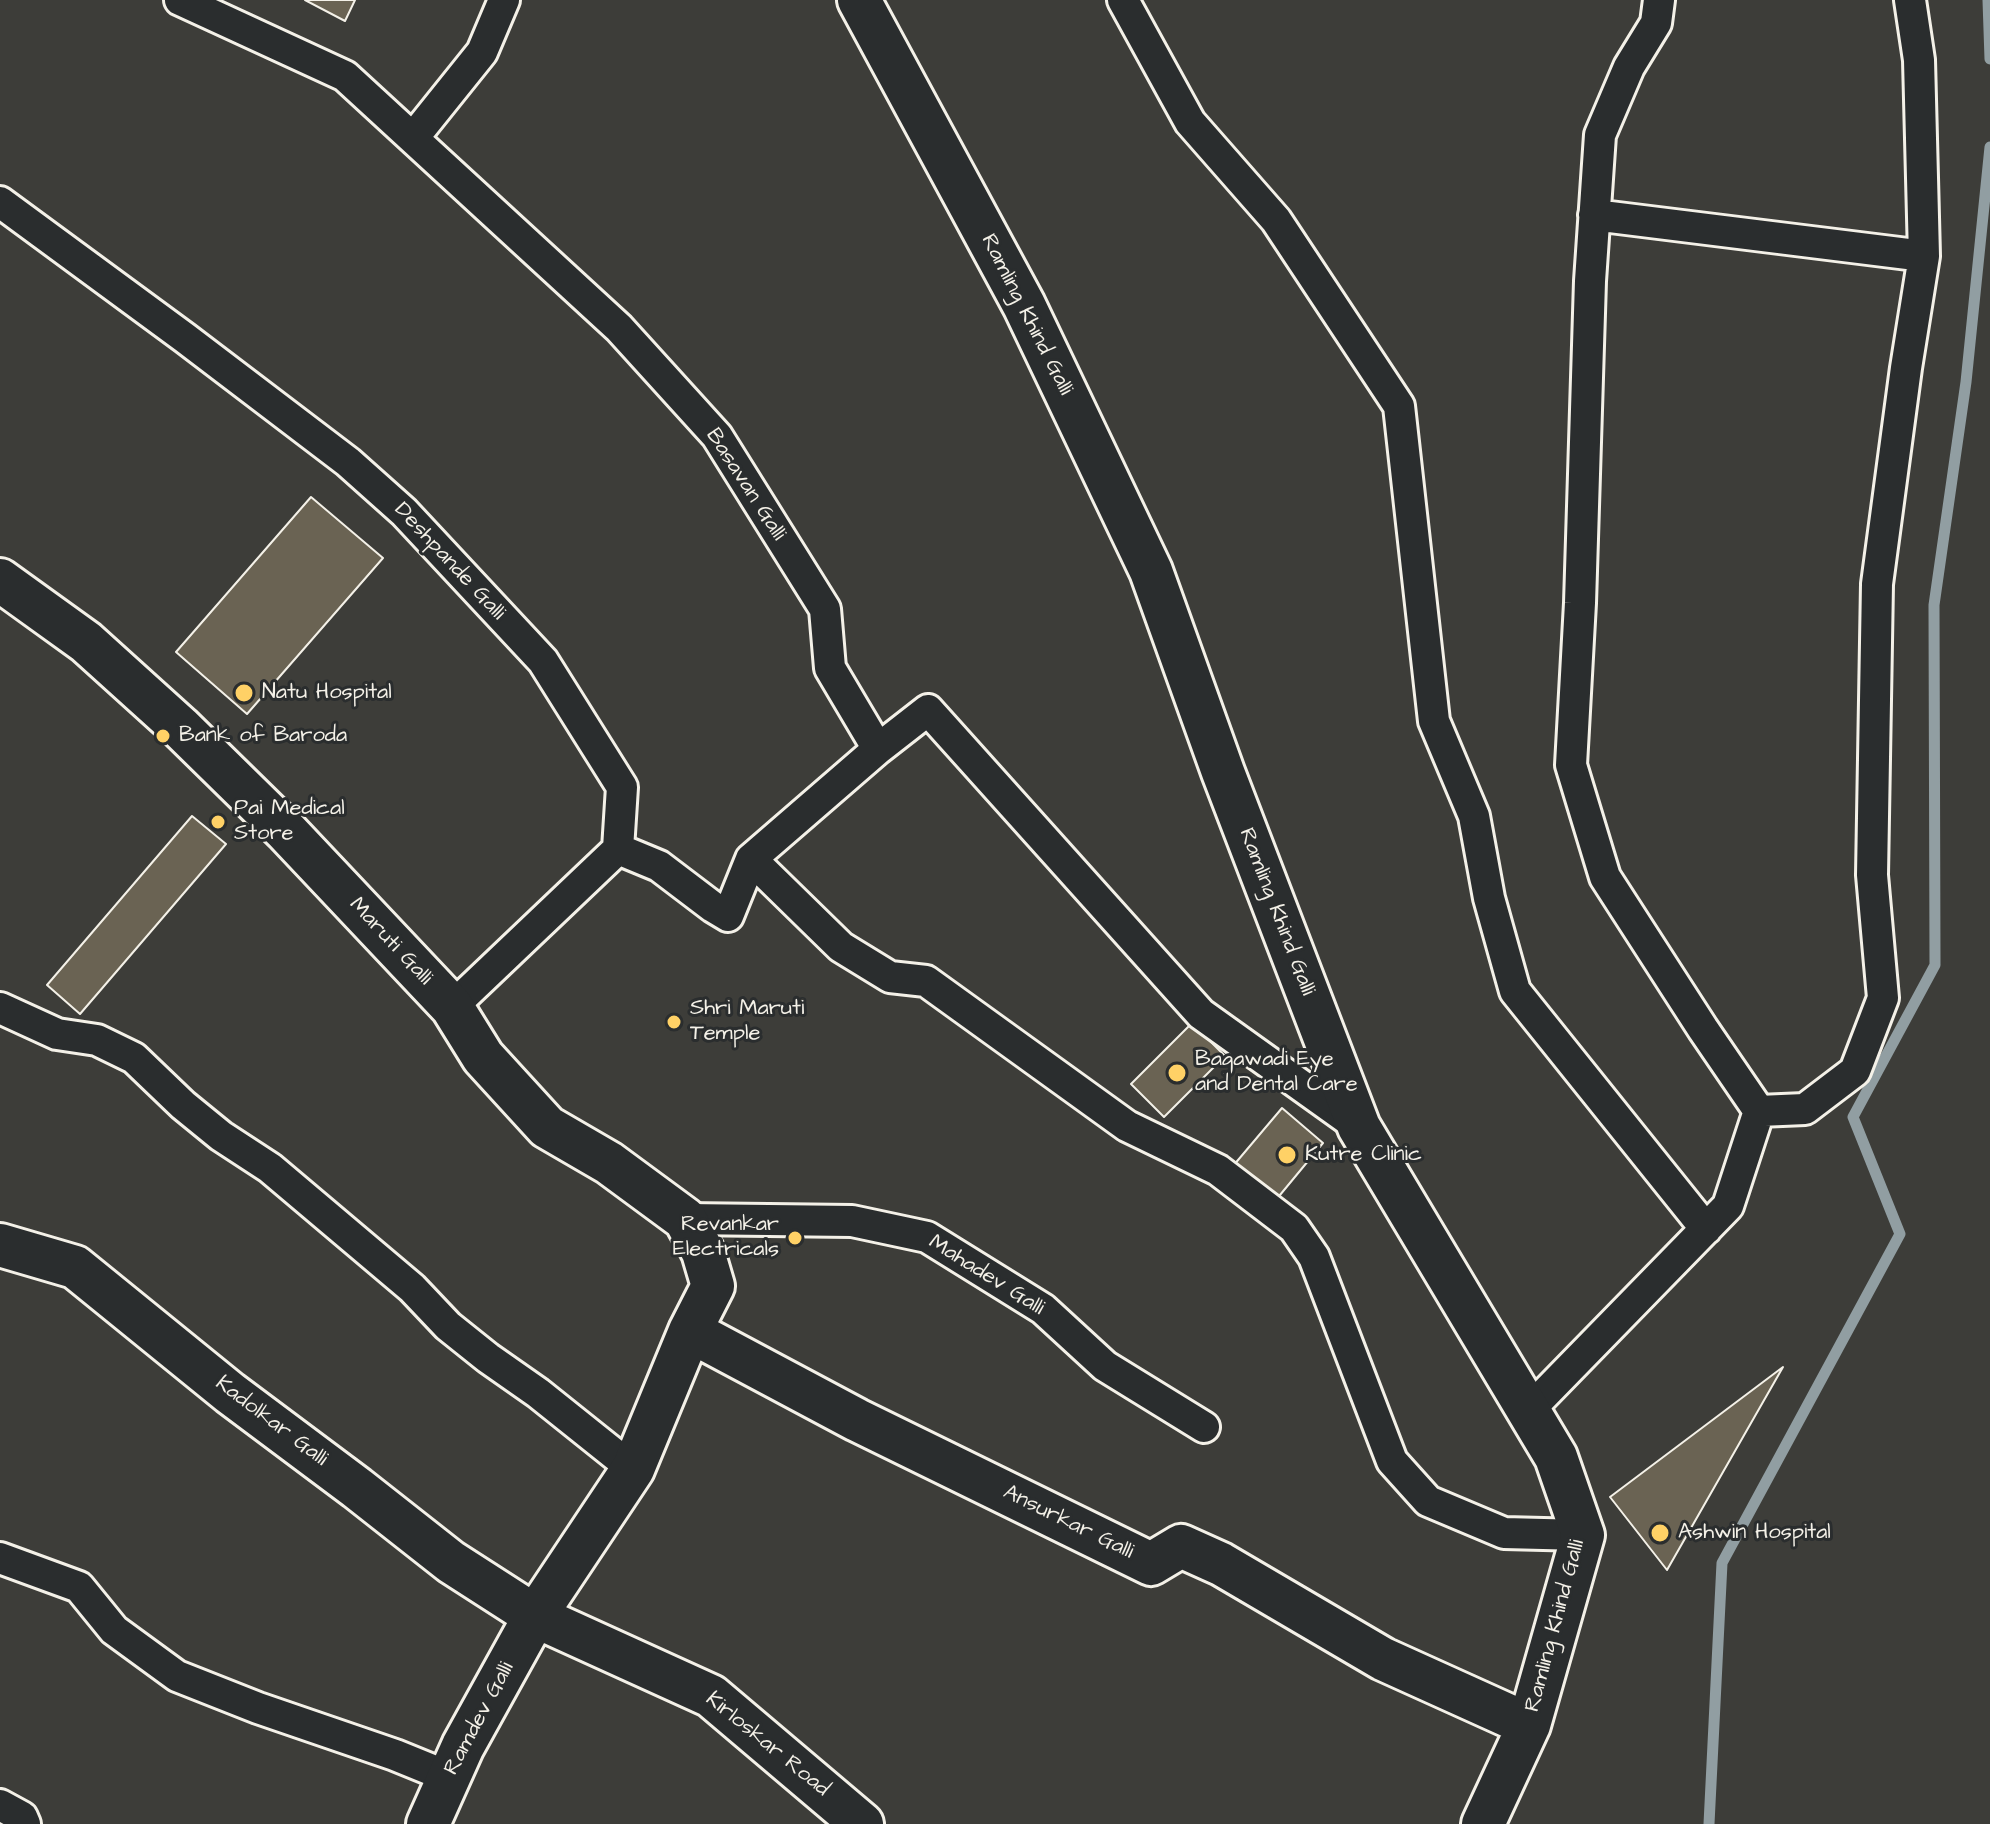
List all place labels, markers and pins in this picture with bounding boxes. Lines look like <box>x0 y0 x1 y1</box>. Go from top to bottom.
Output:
place label: Natu Hospital <box>262 680 392 706</box>
marker: Natu Hospital <box>233 682 255 704</box>
place label: Bank of Baroda <box>179 723 347 749</box>
marker: Bank of Baroda <box>154 727 172 745</box>
place label: Pai Medical Store <box>234 796 345 848</box>
marker: Pai Medical Store <box>209 813 227 831</box>
place label: Shri Maruti Temple <box>690 996 804 1048</box>
marker: Shri Maruti Temple <box>665 1013 683 1031</box>
place label: Bagawadi Eye and Dental Care <box>1195 1047 1358 1098</box>
marker: Bagawadi Eye and Dental Care <box>1166 1062 1188 1084</box>
place label: Kutre Clinic <box>1305 1142 1422 1168</box>
marker: Kutre Clinic <box>1276 1144 1298 1166</box>
place label: Revankar Electricals <box>673 1212 779 1264</box>
marker: Revankar Electricals <box>786 1229 804 1247</box>
place label: Ashwin Hospital <box>1678 1520 1831 1546</box>
marker: Ashwin Hospital <box>1649 1522 1671 1544</box>

